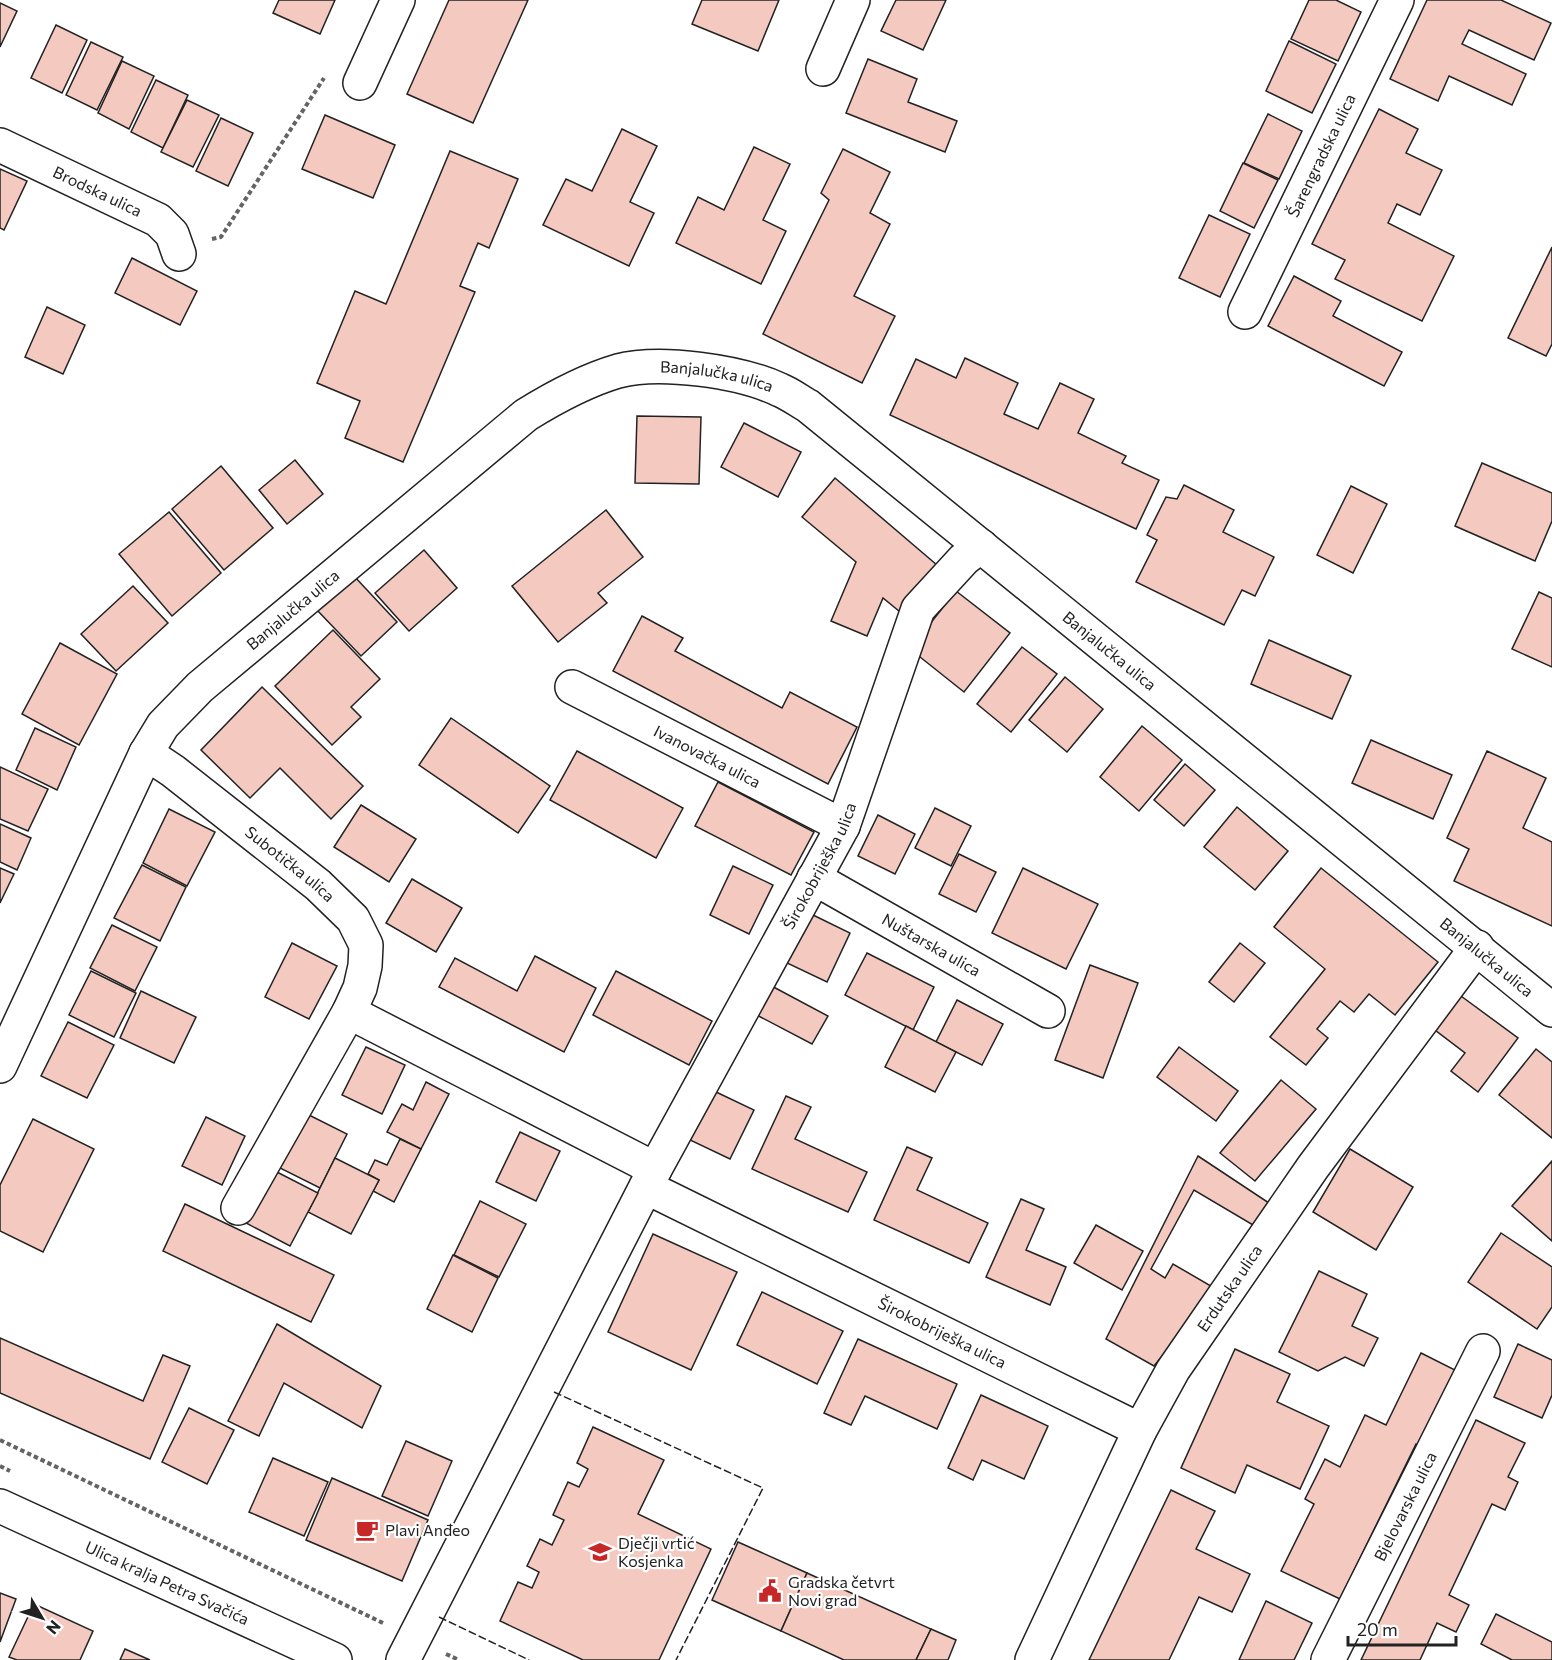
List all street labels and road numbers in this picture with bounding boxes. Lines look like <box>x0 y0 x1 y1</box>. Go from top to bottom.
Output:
street label: Šarengradska ulica <box>1283 91 1359 220</box>
street label: Brodska ulica <box>50 162 145 220</box>
street label: Banjalučka ulica <box>660 357 776 395</box>
street label: Banjalučka ulica <box>242 565 343 653</box>
street label: Banjalučka ulica <box>1059 607 1160 694</box>
street label: Ivanovačka ulica <box>651 721 764 791</box>
street label: Širokobriješka ulica <box>778 800 859 932</box>
street label: Subotička ulica <box>242 822 339 905</box>
street label: Nuštarska ulica <box>879 909 984 980</box>
street label: Banjalučka ulica <box>1437 913 1538 1000</box>
street label: Erdutska ulica <box>1192 1241 1266 1335</box>
street label: Širokobriješka ulica <box>875 1293 1010 1372</box>
street label: Bjelovarska ulica <box>1369 1448 1440 1564</box>
street label: Ulica kralja Petra Svačića <box>82 1537 252 1628</box>

